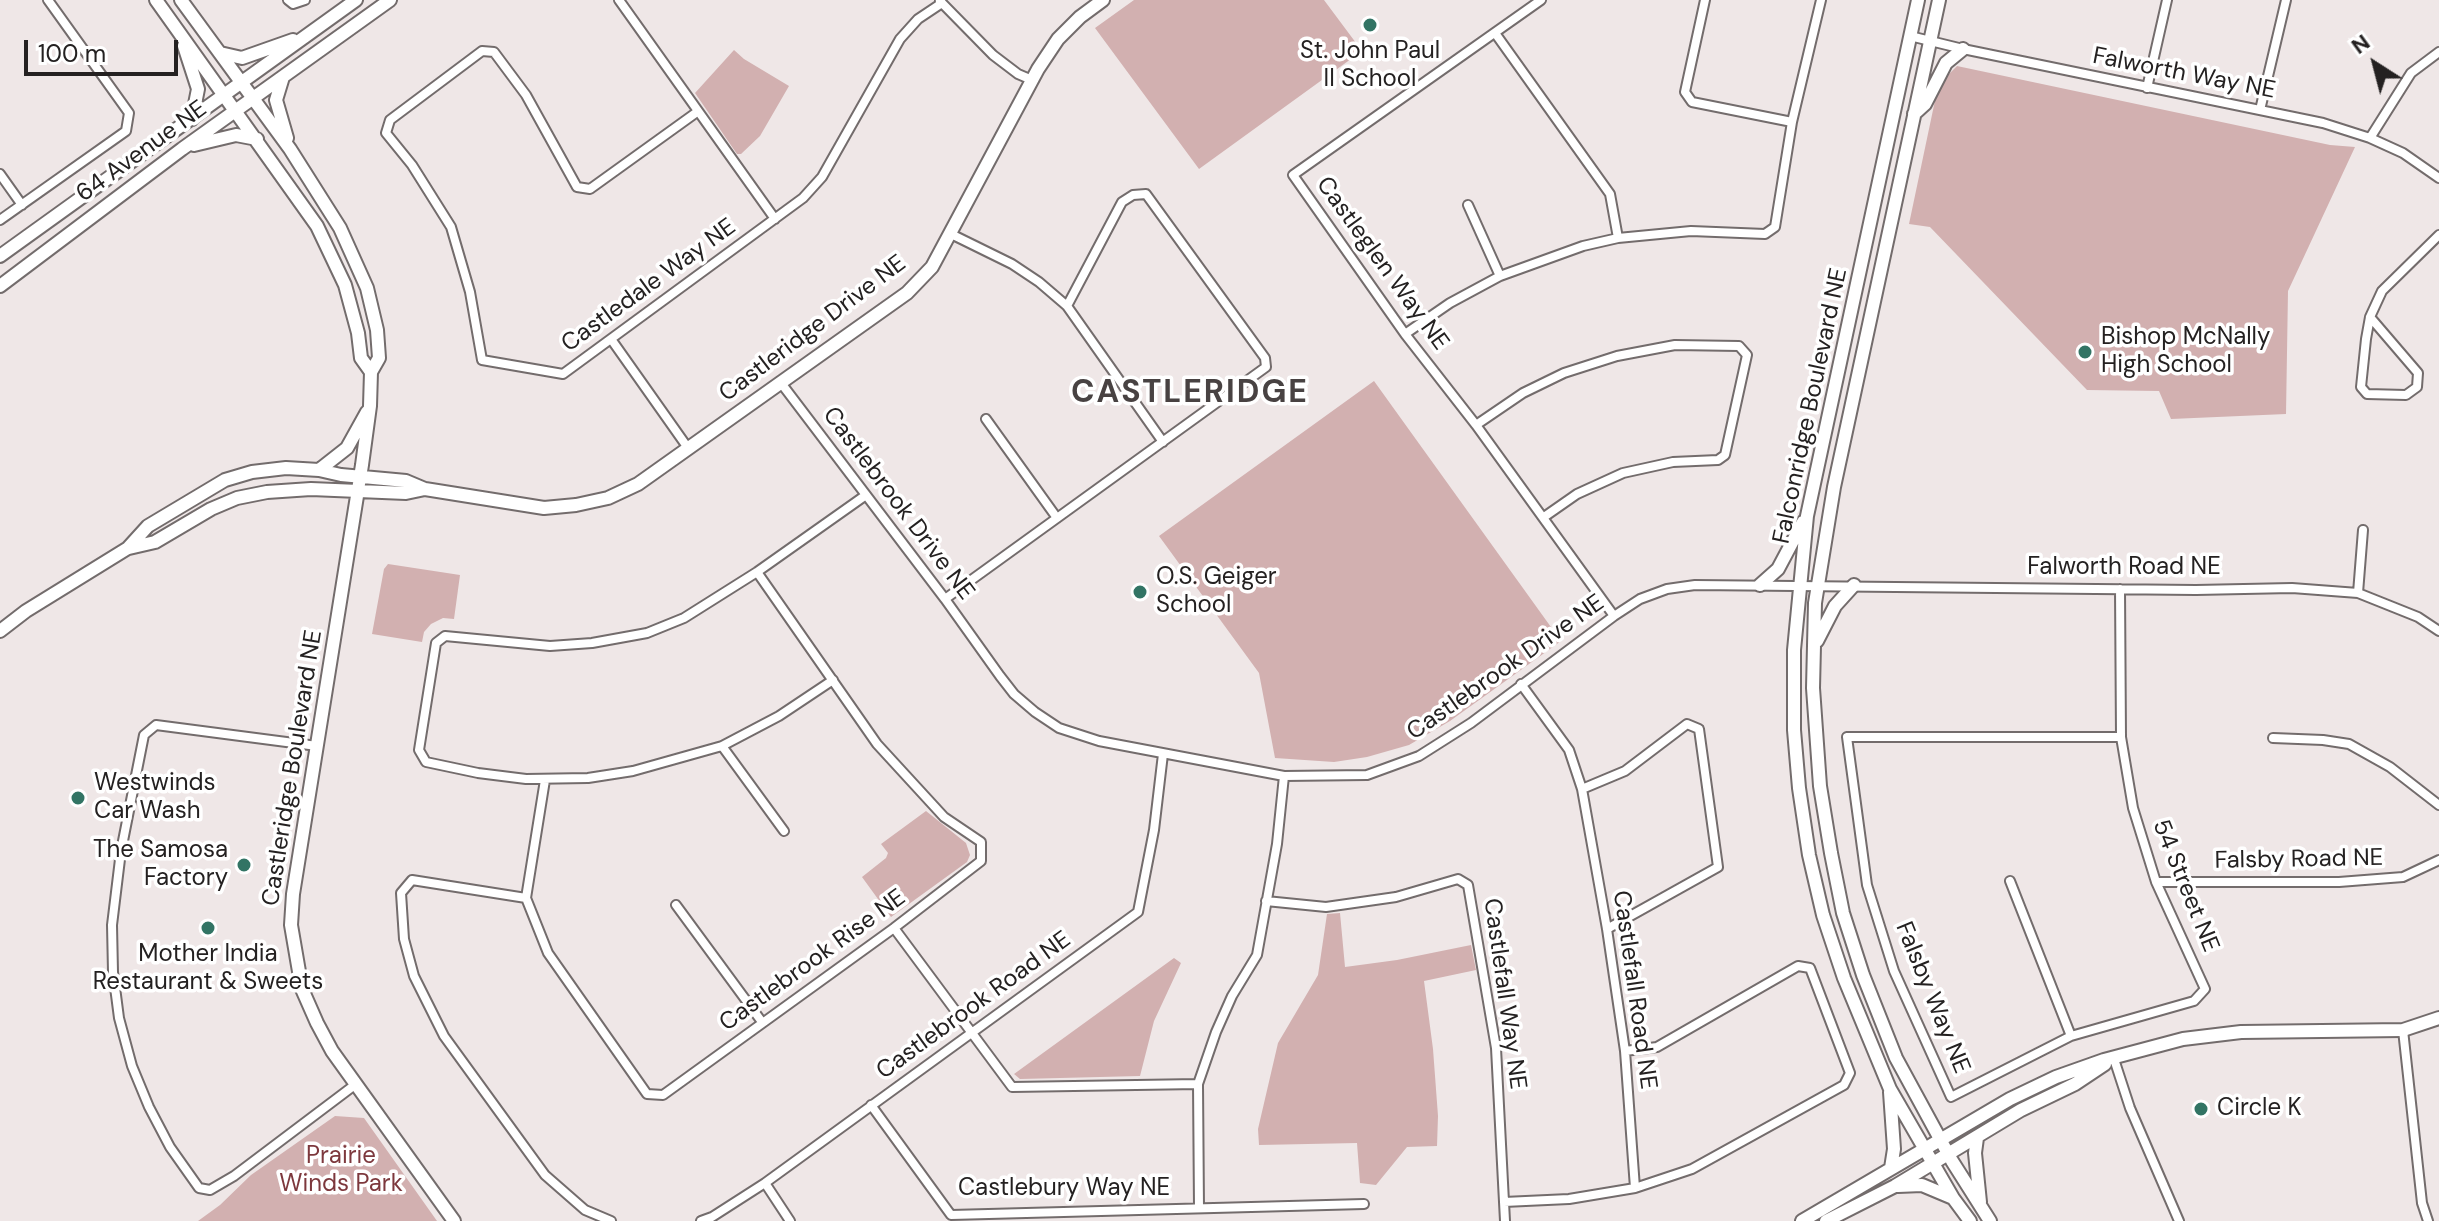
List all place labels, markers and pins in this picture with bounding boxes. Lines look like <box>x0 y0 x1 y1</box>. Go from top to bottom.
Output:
marker: St. John Paul II School <box>1361 16 1379 34</box>
place label: St. John Paul II School <box>1300 38 1440 94</box>
place label: Bishop McNally High School <box>2101 324 2270 380</box>
marker: Bishop McNally High School <box>2076 343 2094 361</box>
place label: O.S. Geiger School <box>1156 564 1277 620</box>
marker: O.S. Geiger School <box>1131 583 1149 601</box>
place label: Westwinds Car Wash <box>94 770 216 826</box>
marker: Westwinds Car Wash <box>69 789 87 807</box>
place label: The Samosa Factory <box>93 837 228 893</box>
marker: The Samosa Factory <box>235 856 253 874</box>
marker: Mother India Restaurant & Sweets <box>199 919 217 937</box>
place label: Mother India Restaurant & Sweets <box>93 941 323 997</box>
place label: Circle K <box>2217 1095 2302 1123</box>
marker: Circle K <box>2192 1100 2210 1118</box>

